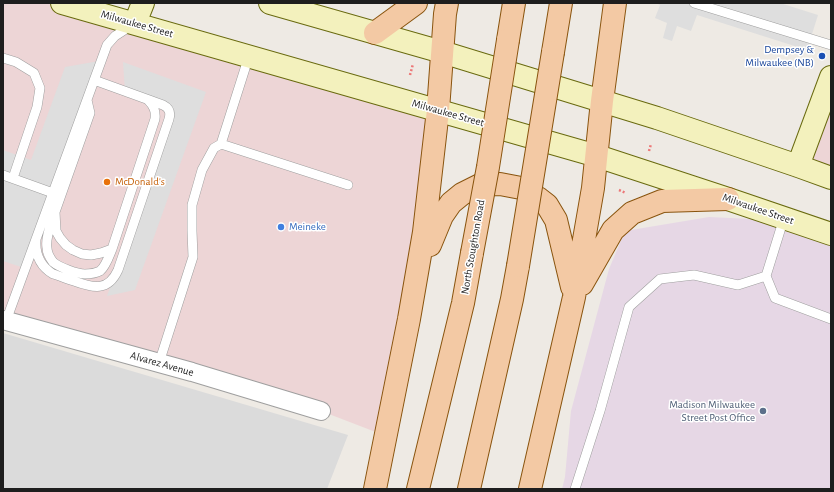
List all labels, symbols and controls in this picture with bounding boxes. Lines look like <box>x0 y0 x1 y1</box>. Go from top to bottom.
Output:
street label: Milwaukee Street <box>99 7 175 41</box>
place label: Dempsey & Milwaukee (NB) <box>745 43 814 69</box>
marker: Dempsey & Milwaukee (NB) <box>817 51 827 61</box>
street label: Milwaukee Street <box>410 96 486 130</box>
place label: McDonald's <box>115 175 165 189</box>
marker: McDonald's <box>102 177 112 187</box>
street label: Milwaukee Street <box>721 191 795 227</box>
street label: North Stoughton Road <box>458 199 488 295</box>
place label: Meineke <box>289 220 326 234</box>
marker: Meineke <box>276 222 286 232</box>
street label: Alvarez Avenue <box>129 349 195 379</box>
place label: Madison Milwaukee Street Post Office <box>669 398 755 424</box>
marker: Madison Milwaukee Street Post Office <box>758 406 768 416</box>

